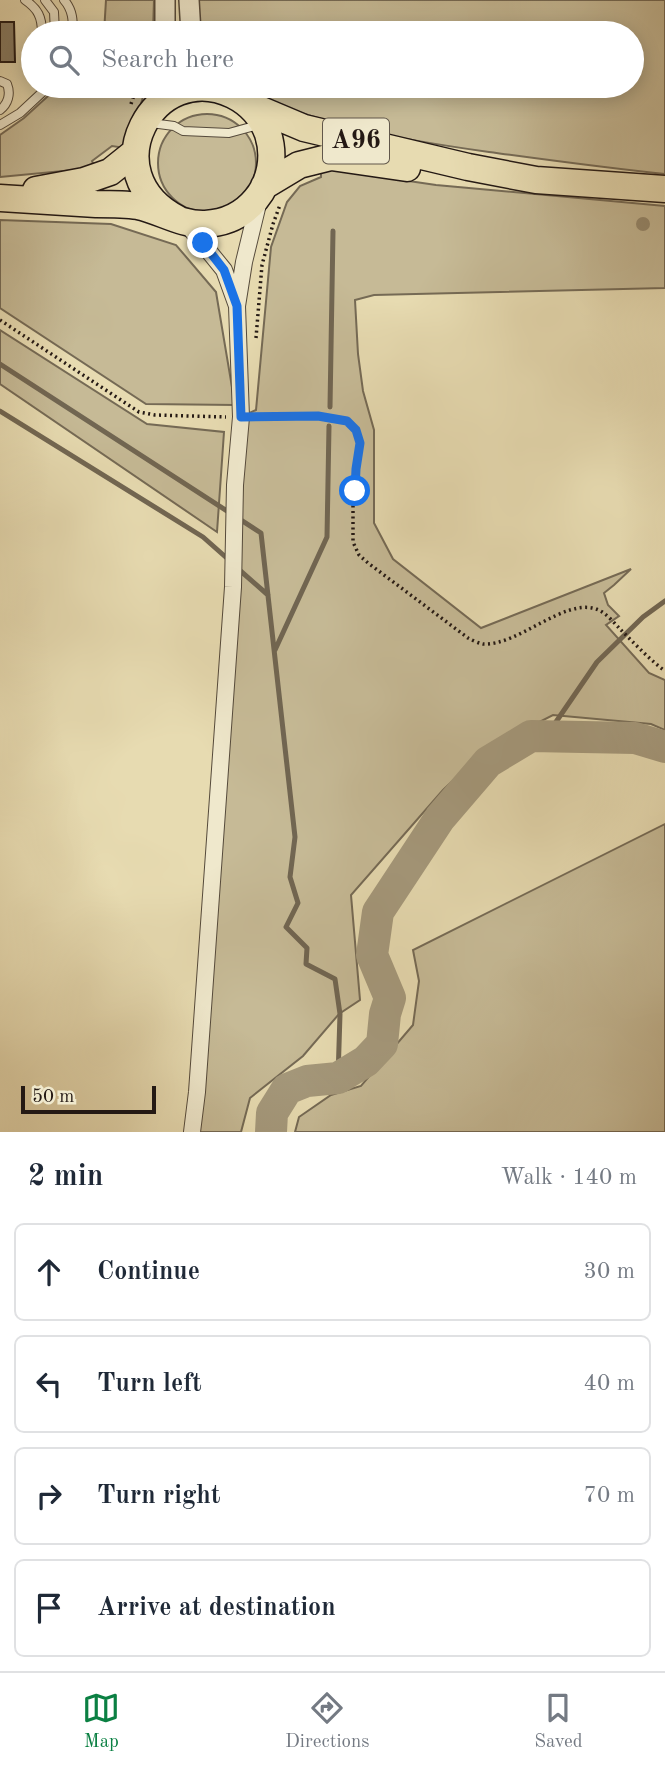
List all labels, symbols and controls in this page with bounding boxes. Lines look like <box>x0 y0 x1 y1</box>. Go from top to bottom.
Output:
search box <box>21 21 644 98</box>
icon: search <box>45 41 83 79</box>
text: Search here <box>101 47 234 73</box>
road number: A96 <box>323 118 389 164</box>
route end <box>187 227 218 258</box>
route start <box>339 475 370 506</box>
scale bar <box>21 1083 156 1115</box>
text: 50 m <box>32 1088 74 1107</box>
text: 2 min <box>28 1162 103 1192</box>
text: Walk · 140 m <box>501 1166 637 1189</box>
icon: ahead <box>30 1253 68 1291</box>
text: Continue <box>97 1259 200 1285</box>
text: 30 m <box>584 1260 635 1283</box>
icon: left <box>30 1365 68 1403</box>
text: Turn left <box>97 1371 202 1397</box>
text: 40 m <box>584 1372 635 1395</box>
icon: right <box>30 1477 68 1515</box>
text: Turn right <box>97 1483 220 1509</box>
text: 70 m <box>584 1484 635 1507</box>
icon: arrive <box>30 1589 68 1627</box>
text: Arrive at destination <box>97 1595 336 1621</box>
tab: Map <box>82 1689 120 1754</box>
tab: Directions <box>285 1689 370 1754</box>
tab: Saved <box>534 1689 583 1754</box>

